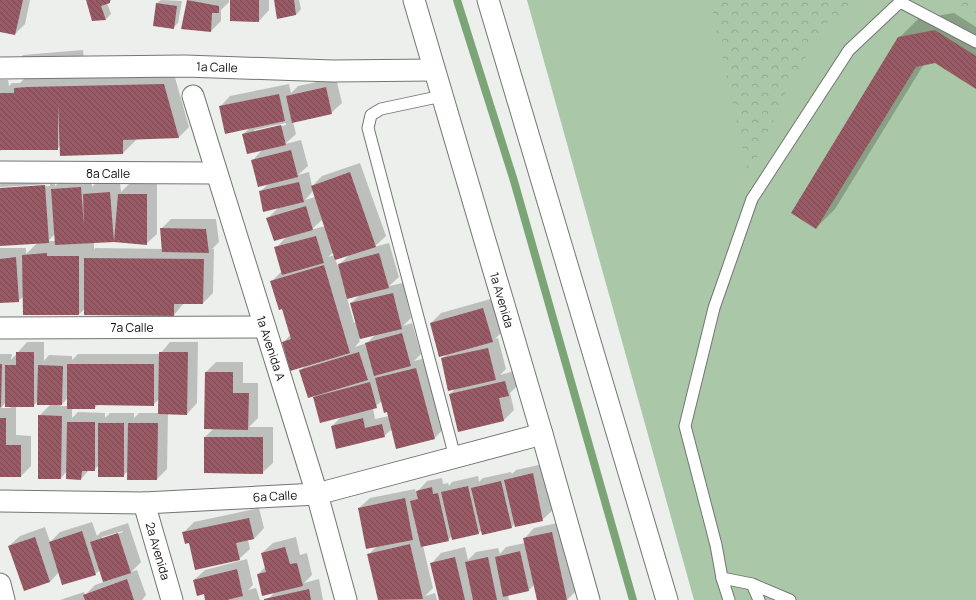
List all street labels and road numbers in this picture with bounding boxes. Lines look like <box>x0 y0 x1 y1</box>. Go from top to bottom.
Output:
street label: 1a Calle <box>196 58 238 76</box>
street label: 8a Calle <box>86 165 130 182</box>
street label: 1a Avenida <box>486 270 518 330</box>
street label: 1a Avenida A <box>253 313 290 383</box>
street label: 7a Calle <box>111 319 153 336</box>
street label: 6a Calle <box>252 486 298 506</box>
street label: 2a Avenida <box>142 520 174 582</box>

